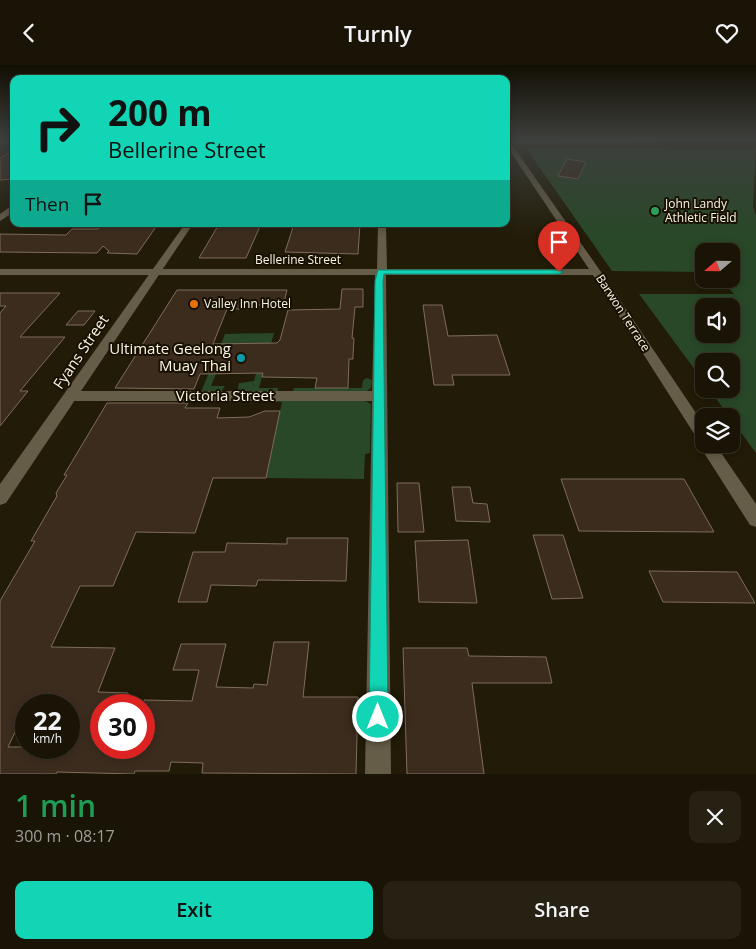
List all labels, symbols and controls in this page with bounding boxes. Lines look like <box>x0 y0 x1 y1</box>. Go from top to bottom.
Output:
text: Turnly <box>344 18 412 48</box>
icon: back <box>15 19 43 47</box>
icon: heart <box>713 19 741 47</box>
text: 200 m <box>108 89 212 136</box>
icon: right <box>25 95 90 160</box>
text: Bellerine Street <box>108 134 266 164</box>
icon: arrive <box>79 190 107 218</box>
text: Then <box>25 191 69 217</box>
place label: John Landy Athletic Field <box>664 195 737 226</box>
marker: John Landy Athletic Field <box>649 205 661 217</box>
pin <box>538 221 580 272</box>
icon: arrive <box>545 228 573 256</box>
north arrow <box>695 243 740 287</box>
map controls <box>695 243 740 453</box>
street label: Bellerine Street <box>255 251 341 268</box>
street label: Barwon Terrace <box>592 271 655 355</box>
place label: Valley Inn Hotel <box>204 295 291 312</box>
marker: Valley Inn Hotel <box>188 298 200 310</box>
button: sound <box>695 298 740 343</box>
street label: Fyans Street <box>48 310 112 393</box>
place label: Ultimate Geelong Muay Thai <box>109 338 231 375</box>
marker: Ultimate Geelong Muay Thai <box>235 352 247 364</box>
button: search <box>695 353 740 398</box>
street label: Victoria Street <box>176 385 274 405</box>
button: layers <box>695 408 740 453</box>
position arrow <box>351 690 403 742</box>
speed limit sign: 30 <box>90 694 155 759</box>
text: 22 <box>33 703 62 737</box>
text: km/h <box>33 730 62 747</box>
text: 1 min <box>15 785 96 826</box>
button: close <box>689 791 741 843</box>
text: 300 m · 08:17 <box>15 825 115 847</box>
button: Exit <box>15 881 373 939</box>
button: Share <box>383 881 741 939</box>

